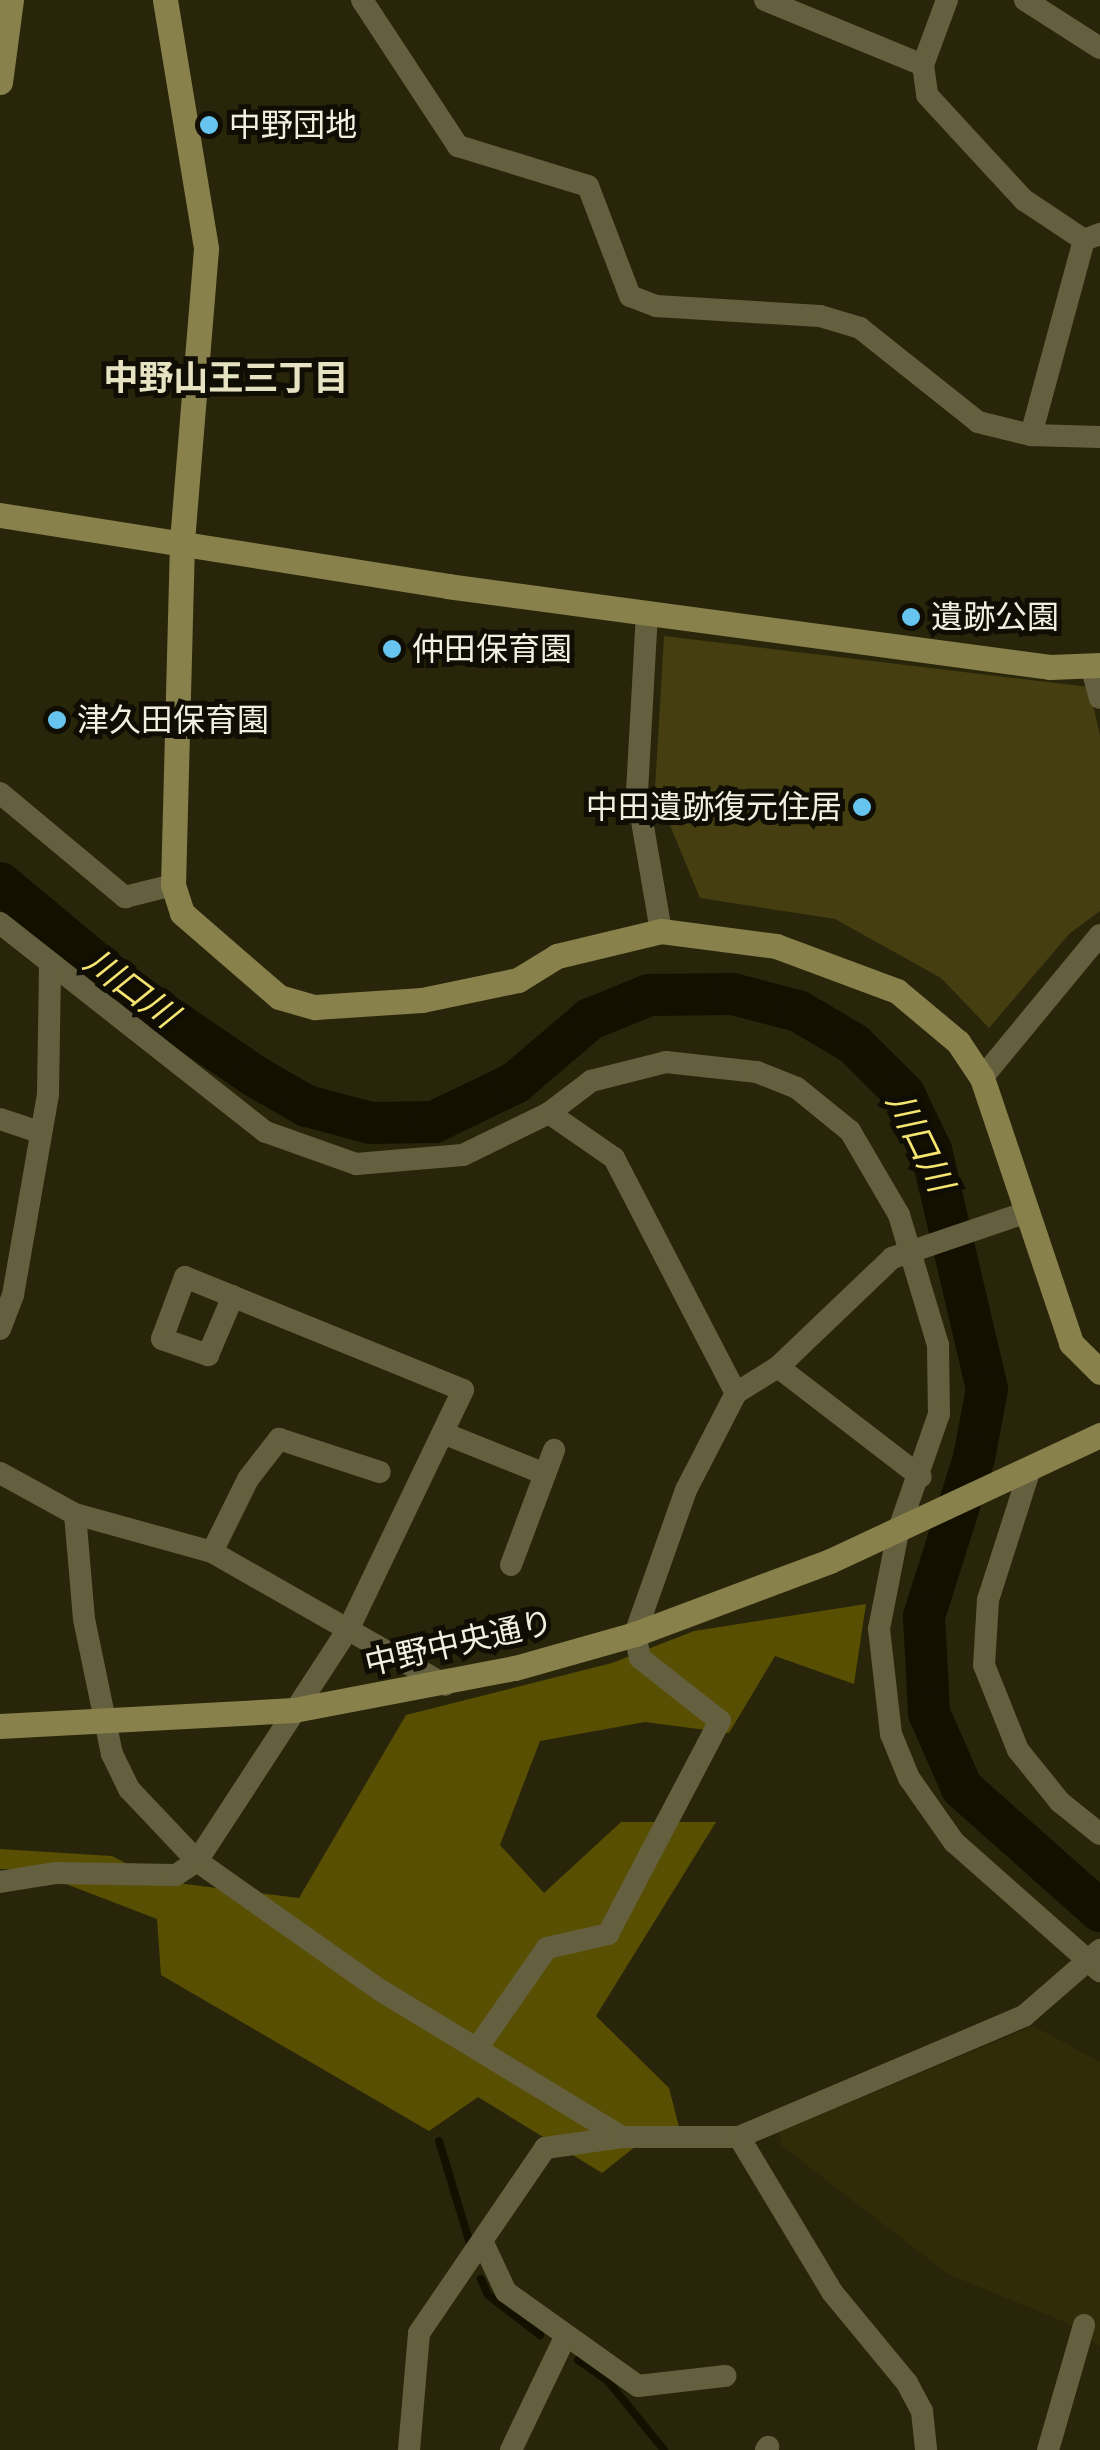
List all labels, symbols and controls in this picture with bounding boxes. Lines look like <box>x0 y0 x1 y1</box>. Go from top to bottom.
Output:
place label: 中野団地 <box>229 106 357 144</box>
marker: 中野団地 <box>198 114 220 136</box>
district label: 中野山王三丁目 <box>104 357 348 399</box>
place label: 遺跡公園 <box>931 598 1059 636</box>
marker: 遺跡公園 <box>900 606 922 628</box>
place label: 仲田保育園 <box>412 630 572 668</box>
marker: 仲田保育園 <box>381 638 403 660</box>
place label: 津久田保育園 <box>77 701 269 739</box>
marker: 津久田保育園 <box>46 709 68 731</box>
place label: 中田遺跡復元住居 <box>586 788 842 826</box>
marker: 中田遺跡復元住居 <box>851 796 873 818</box>
water label: 川口川 <box>76 940 186 1036</box>
water label: 川口川 <box>878 1086 962 1198</box>
street label: 中野中央通り <box>361 1603 557 1683</box>

